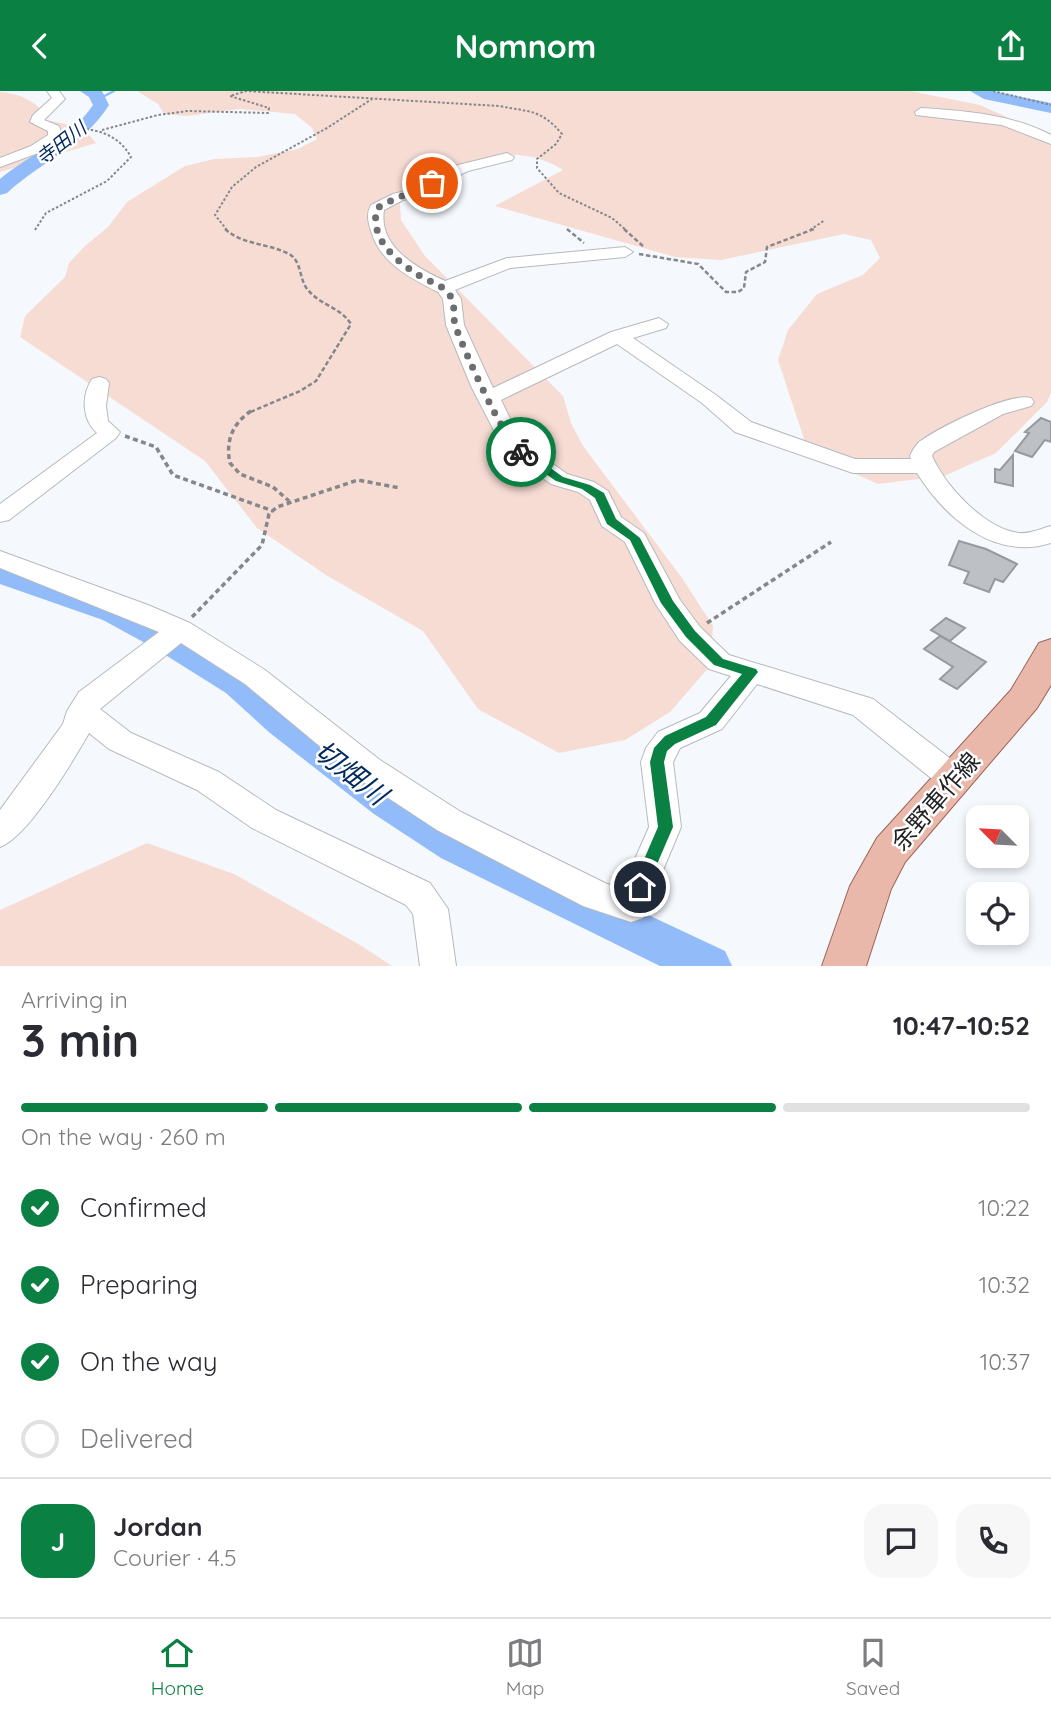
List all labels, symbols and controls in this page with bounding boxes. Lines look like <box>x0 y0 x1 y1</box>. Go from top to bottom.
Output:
text: Nomnom <box>455 26 596 66</box>
icon: back <box>21 27 59 65</box>
icon: share <box>992 27 1030 65</box>
water label: 寺田川 <box>31 115 92 170</box>
pin <box>402 153 462 213</box>
icon: bag <box>413 164 451 202</box>
courier <box>486 417 556 487</box>
icon: bike <box>502 433 540 471</box>
water label: 切畑川 <box>307 732 397 813</box>
street label: 余野車作線 <box>884 746 986 856</box>
north arrow <box>966 805 1029 868</box>
map controls <box>966 805 1029 945</box>
pin <box>610 857 670 917</box>
icon: home <box>621 868 659 906</box>
button: locate <box>966 882 1029 945</box>
text: Arriving in <box>21 985 128 1014</box>
text: 10:47–10:52 <box>893 1009 1030 1042</box>
text: 3 min <box>21 1011 139 1069</box>
text: On the way · 260 m <box>21 1122 226 1151</box>
icon: check <box>21 1189 59 1227</box>
text: Confirmed <box>80 1191 207 1224</box>
text: 10:22 <box>978 1193 1030 1222</box>
icon: check <box>21 1266 59 1304</box>
text: Preparing <box>80 1268 198 1301</box>
text: 10:32 <box>979 1270 1030 1299</box>
icon: check <box>21 1343 59 1381</box>
text: On the way <box>80 1345 218 1378</box>
text: 10:37 <box>980 1347 1030 1376</box>
text: Delivered <box>80 1422 193 1455</box>
button: chat <box>864 1504 938 1578</box>
button: phone <box>956 1504 1030 1578</box>
text: Jordan <box>113 1510 202 1543</box>
text: J <box>51 1525 65 1558</box>
text: Courier · 4.5 <box>113 1543 237 1572</box>
tab: Home <box>151 1634 204 1700</box>
tab: Map <box>506 1634 544 1700</box>
tab: Saved <box>846 1634 900 1700</box>

